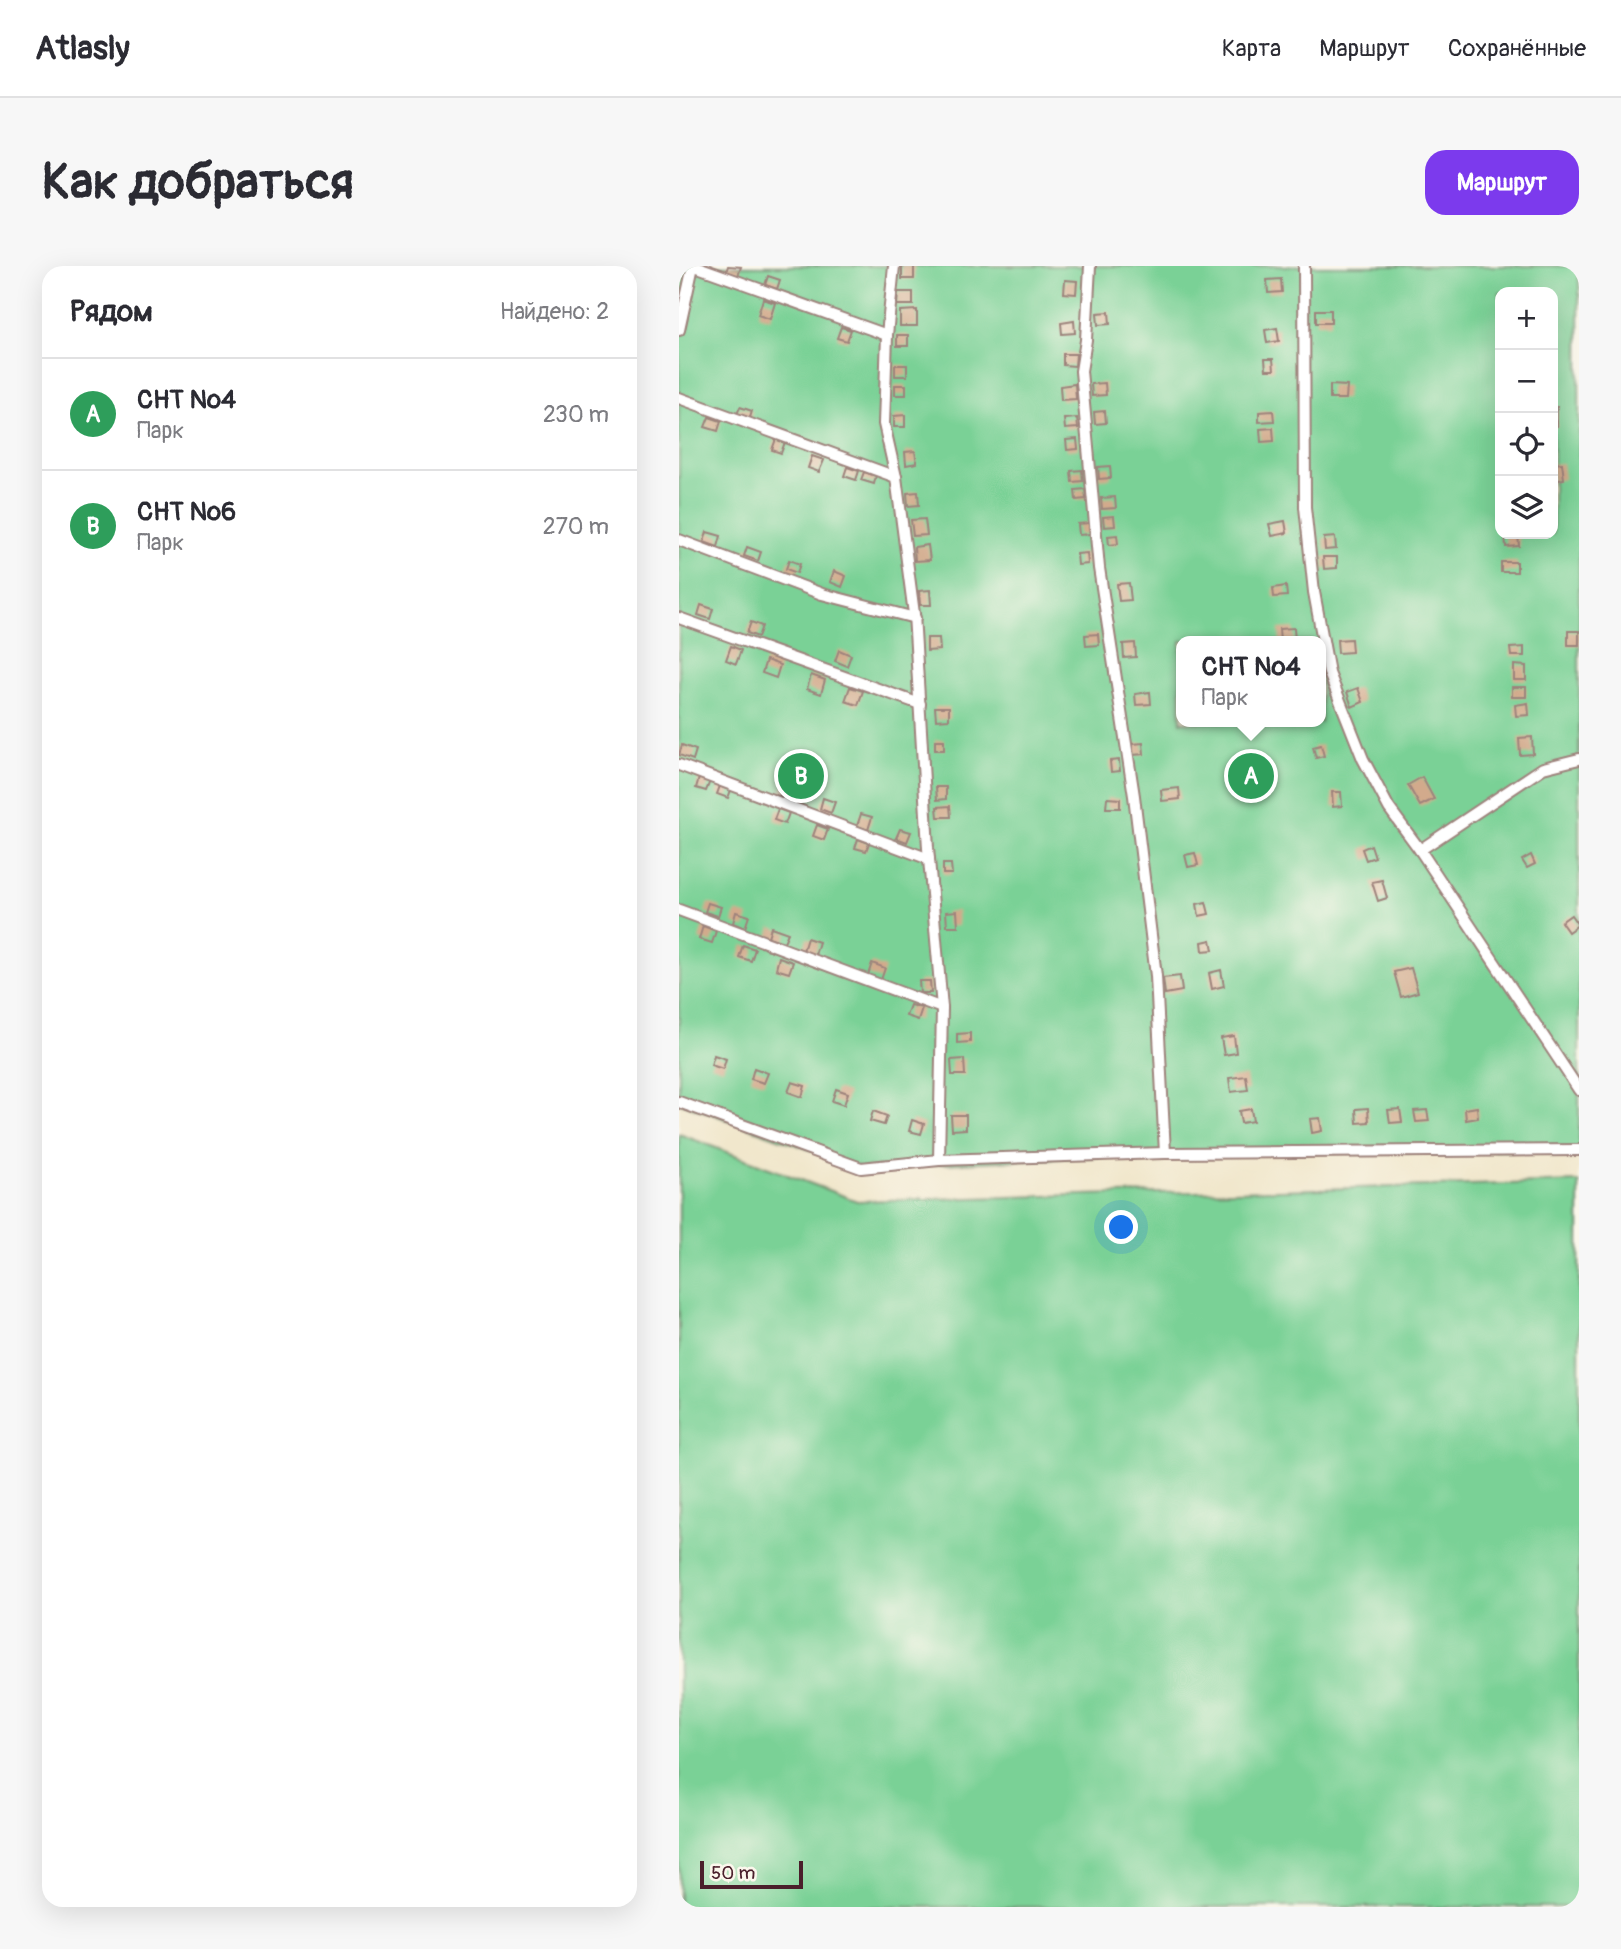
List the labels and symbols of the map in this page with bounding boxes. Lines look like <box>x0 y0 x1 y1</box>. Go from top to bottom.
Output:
pin: B <box>778 750 824 802</box>
pin: A <box>1228 750 1274 802</box>
your location <box>1104 1210 1138 1244</box>
scale bar <box>700 1858 803 1890</box>

